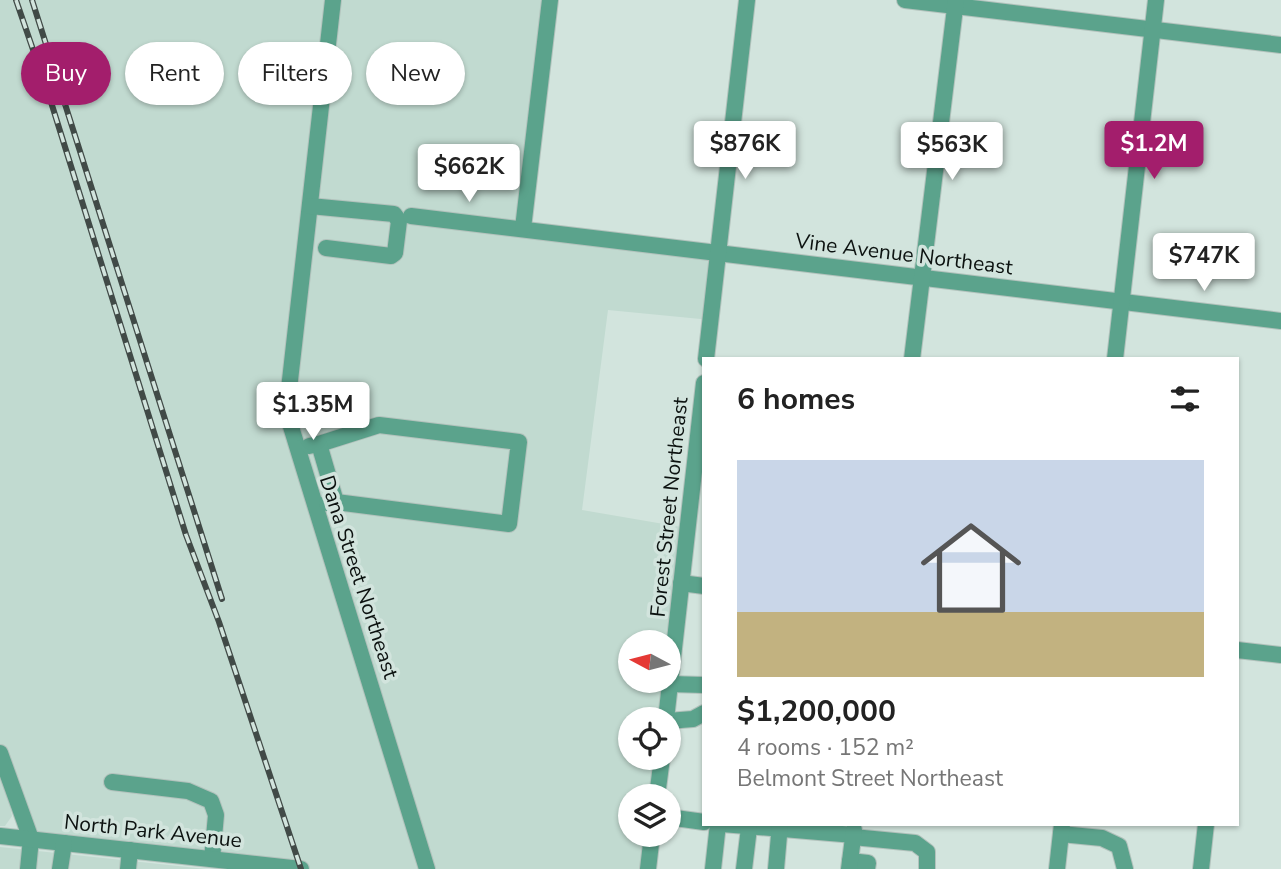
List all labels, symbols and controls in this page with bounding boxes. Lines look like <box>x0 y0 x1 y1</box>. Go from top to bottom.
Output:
chip: Buy <box>21 42 111 105</box>
chip: Rent <box>125 42 224 105</box>
chip: Filters <box>238 42 352 105</box>
chip: New <box>366 42 465 105</box>
pin: $876K <box>696 122 794 181</box>
pin: $563K <box>903 122 1001 182</box>
pin: $1.2M <box>1105 122 1203 181</box>
text: $876K <box>710 128 780 159</box>
text: $1.2M <box>1120 128 1188 159</box>
text: $563K <box>917 129 987 160</box>
pin: $662K <box>420 144 518 204</box>
text: $662K <box>434 151 504 182</box>
street label: Vine Avenue Northeast <box>793 227 1015 281</box>
pin: $747K <box>1155 233 1253 293</box>
text: $747K <box>1169 240 1239 271</box>
text: 6 homes <box>737 379 855 420</box>
icon: filters <box>1166 380 1204 418</box>
pin: $1.35M <box>256 382 370 442</box>
text: $1.35M <box>273 389 353 420</box>
street label: Forest Street Northeast <box>644 395 695 618</box>
street label: Dana Street Northeast <box>313 472 405 683</box>
icon: home <box>908 505 1034 631</box>
north arrow <box>618 630 681 693</box>
map controls <box>618 630 681 847</box>
text: $1,200,000 <box>737 691 896 732</box>
button: locate <box>618 707 681 770</box>
text: 4 rooms · 152 m² <box>737 732 914 763</box>
text: Belmont Street Northeast <box>737 763 1003 794</box>
button: layers <box>618 784 681 847</box>
street label: North Park Avenue <box>63 808 243 854</box>

